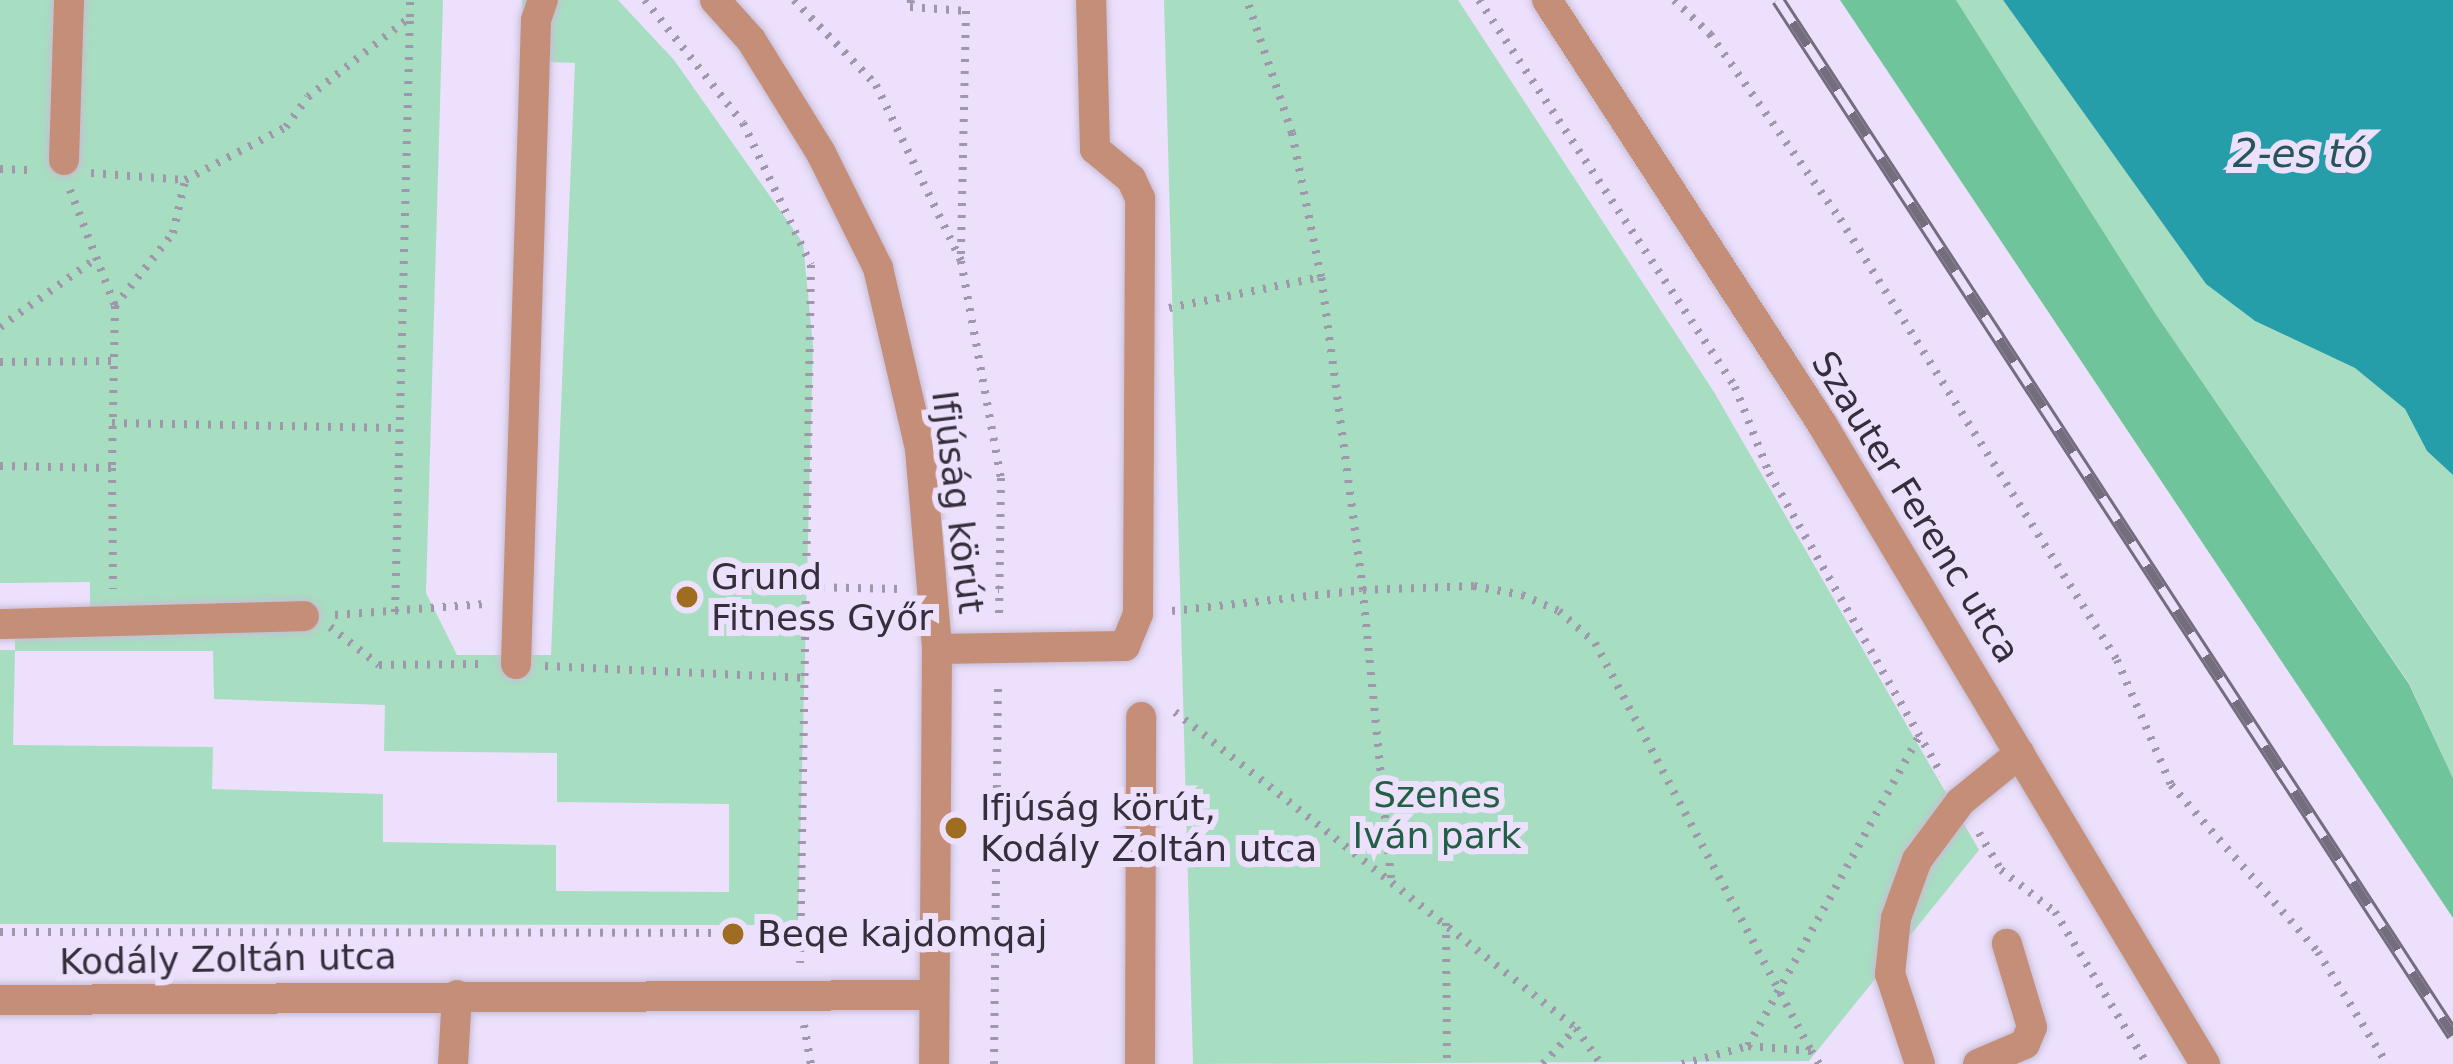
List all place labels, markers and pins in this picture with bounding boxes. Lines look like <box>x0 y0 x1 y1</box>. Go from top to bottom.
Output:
place label: Grund Fitness Győr <box>711 554 933 639</box>
marker: Grund Fitness Győr <box>674 584 700 610</box>
place label: Ifjúság körút, Kodály Zoltán utca <box>980 785 1317 870</box>
marker: Ifjúság körút, Kodály Zoltán utca <box>943 815 969 841</box>
place label: Beqe kajdomqaj <box>757 912 1047 956</box>
marker: Beqe kajdomqaj <box>720 921 746 947</box>

